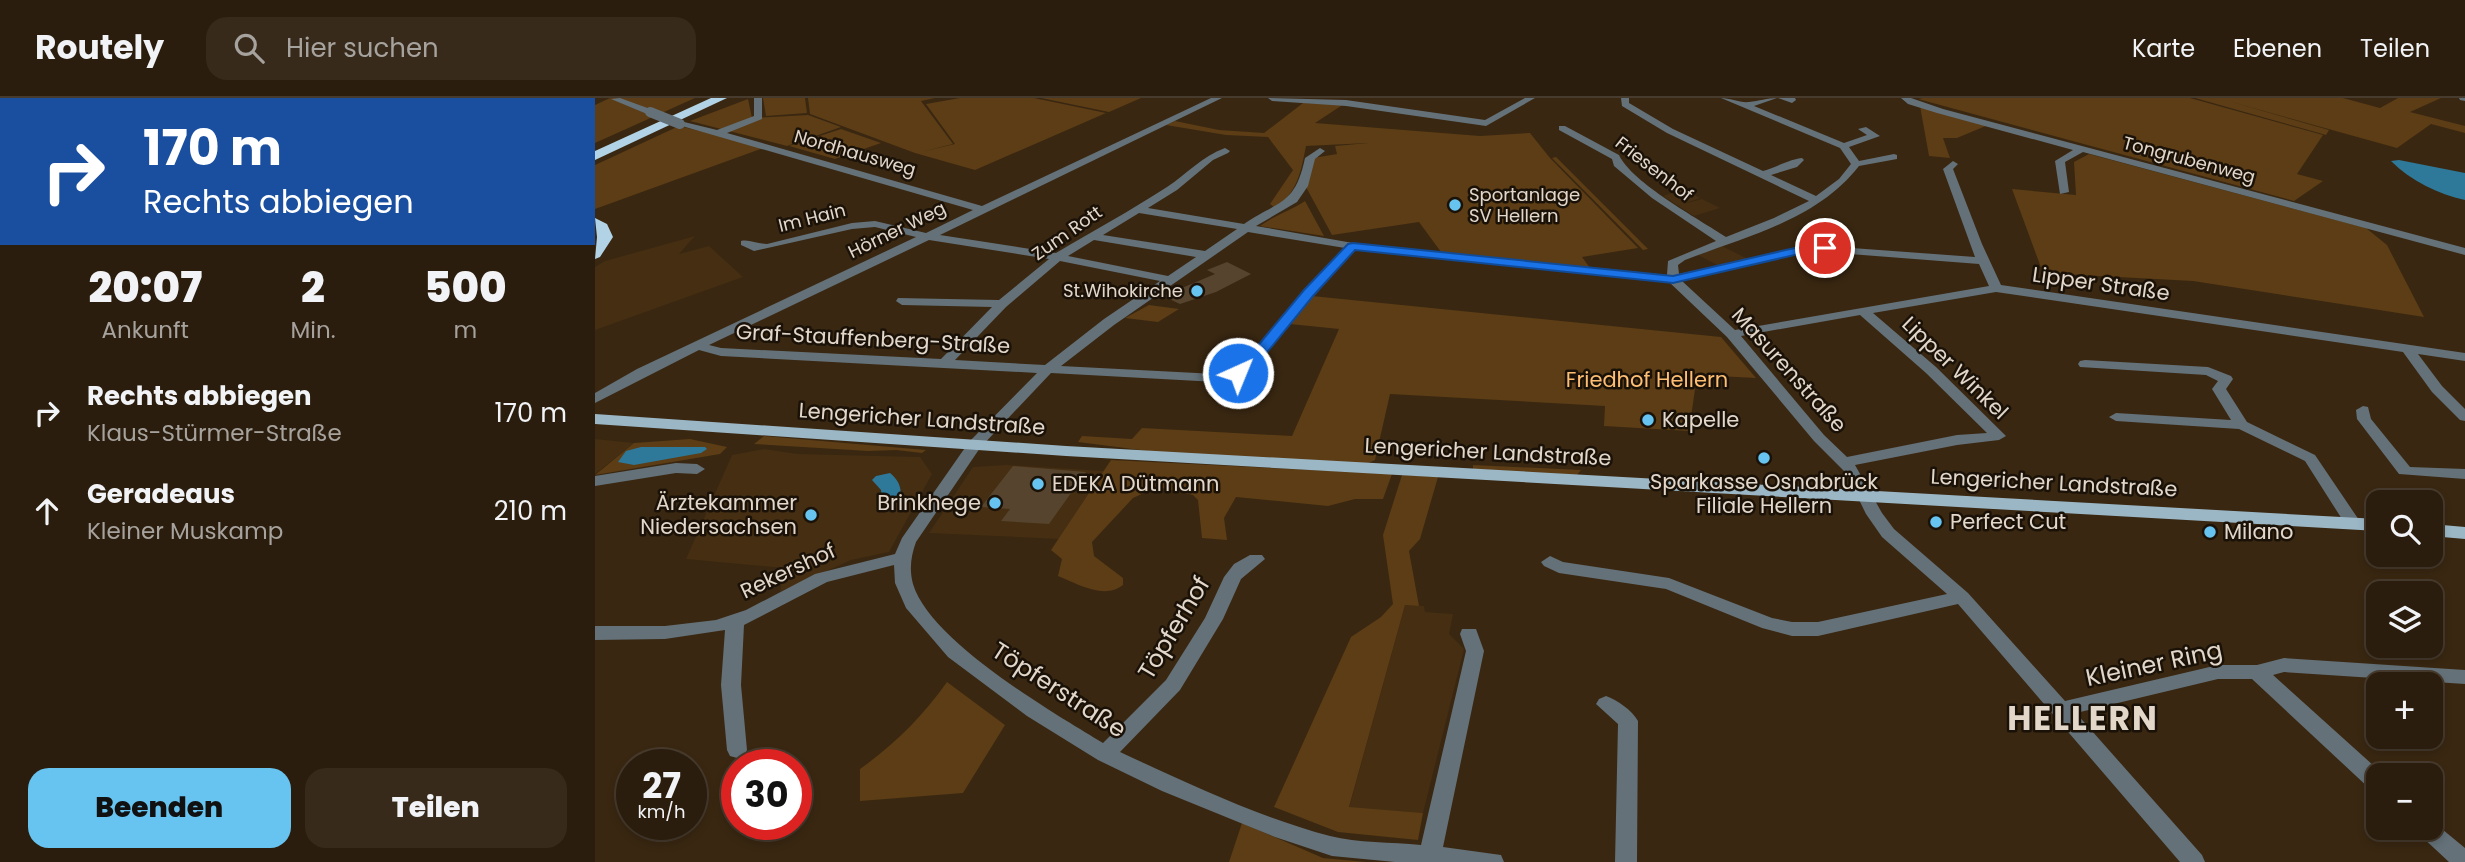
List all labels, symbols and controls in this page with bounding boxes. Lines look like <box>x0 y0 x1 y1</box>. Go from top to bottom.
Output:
search box <box>206 17 696 80</box>
text: Routely <box>35 24 164 71</box>
icon: search <box>230 29 268 67</box>
text: Hier suchen <box>286 30 439 66</box>
text: Karte <box>2132 32 2195 65</box>
text: Ebenen <box>2233 32 2322 65</box>
text: Teilen <box>2360 32 2430 65</box>
text: 170 m <box>143 114 282 182</box>
street label: Nordhausweg <box>791 123 919 182</box>
icon: right <box>28 126 119 217</box>
street label: Friesenhof <box>1610 130 1698 207</box>
street label: Tongrubenweg <box>2120 130 2258 189</box>
text: Rechts abbiegen <box>143 179 414 224</box>
place label: Sportanlage SV Hellern <box>1469 182 1580 228</box>
street label: Hörner Weg <box>844 195 950 264</box>
street label: Im Hain <box>776 197 848 238</box>
marker: Sportanlage SV Hellern <box>1447 197 1463 213</box>
street label: Zum Rott <box>1027 199 1107 266</box>
pin <box>1795 218 1855 278</box>
icon: arrive <box>1806 229 1844 267</box>
text: 20:07 <box>88 258 202 317</box>
text: 2 <box>301 258 325 317</box>
text: 500 <box>424 258 507 317</box>
street label: Lipper Straße <box>2031 260 2172 307</box>
place label: St.Wihokirche <box>1063 278 1183 303</box>
marker: St.Wihokirche <box>1189 283 1205 299</box>
street label: Masurenstraße <box>1725 301 1853 438</box>
street label: Lipper Winkel <box>1896 310 2015 426</box>
text: Ankunft <box>102 314 189 346</box>
text: Min. <box>291 314 336 346</box>
text: m <box>453 314 477 346</box>
street label: Graf-Stauffenberg-Straße <box>735 317 1011 360</box>
position arrow <box>1201 336 1275 410</box>
park label: Friedhof Hellern <box>1566 365 1728 394</box>
text: Rechts abbiegen <box>87 378 312 414</box>
icon: right <box>28 394 66 432</box>
text: 170 m <box>494 395 567 431</box>
street label: Lengericher Landstraße <box>798 395 1046 442</box>
place label: Kapelle <box>1662 405 1739 434</box>
marker: Kapelle <box>1640 412 1656 428</box>
text: Klaus-Stürmer-Straße <box>87 417 342 449</box>
street label: Lengericher Landstraße <box>1364 431 1612 472</box>
marker: Sparkasse Osnabrück Filiale Hellern <box>1756 450 1772 466</box>
street label: Lengericher Landstraße <box>1930 462 2178 503</box>
place label: Sparkasse Osnabrück Filiale Hellern <box>1650 467 1878 520</box>
place label: EDEKA Dütmann <box>1052 469 1219 498</box>
text: Geradeaus <box>87 476 235 512</box>
marker: EDEKA Dütmann <box>1030 476 1046 492</box>
place label: Ärztekammer Niedersachsen <box>640 488 797 541</box>
place label: Brinkhege <box>877 488 981 517</box>
map controls <box>2366 490 2443 840</box>
button: search <box>2366 490 2443 567</box>
icon: ahead <box>28 492 66 530</box>
text: 210 m <box>494 493 567 529</box>
marker: Brinkhege <box>987 495 1003 511</box>
marker: Ärztekammer Niedersachsen <box>803 507 819 523</box>
place label: Perfect Cut <box>1950 507 2066 536</box>
marker: Perfect Cut <box>1928 514 1944 530</box>
text: Kleiner Muskamp <box>87 515 283 547</box>
place label: Milano <box>2224 517 2294 546</box>
marker: Milano <box>2202 524 2218 540</box>
street label: Rekershof <box>735 536 840 605</box>
street label: Töpferhof <box>1130 570 1217 685</box>
button: layers <box>2366 581 2443 658</box>
street label: Kleiner Ring <box>2083 633 2225 694</box>
street label: Töpferstraße <box>986 634 1133 745</box>
button: + <box>2366 672 2443 749</box>
district label: HELLERN <box>2007 695 2159 742</box>
speed limit sign: 30 <box>721 749 812 840</box>
text: 27 <box>642 761 681 810</box>
button: − <box>2366 763 2443 840</box>
button: Beenden <box>28 768 291 848</box>
button: Teilen <box>305 768 567 848</box>
text: km/h <box>638 799 685 824</box>

